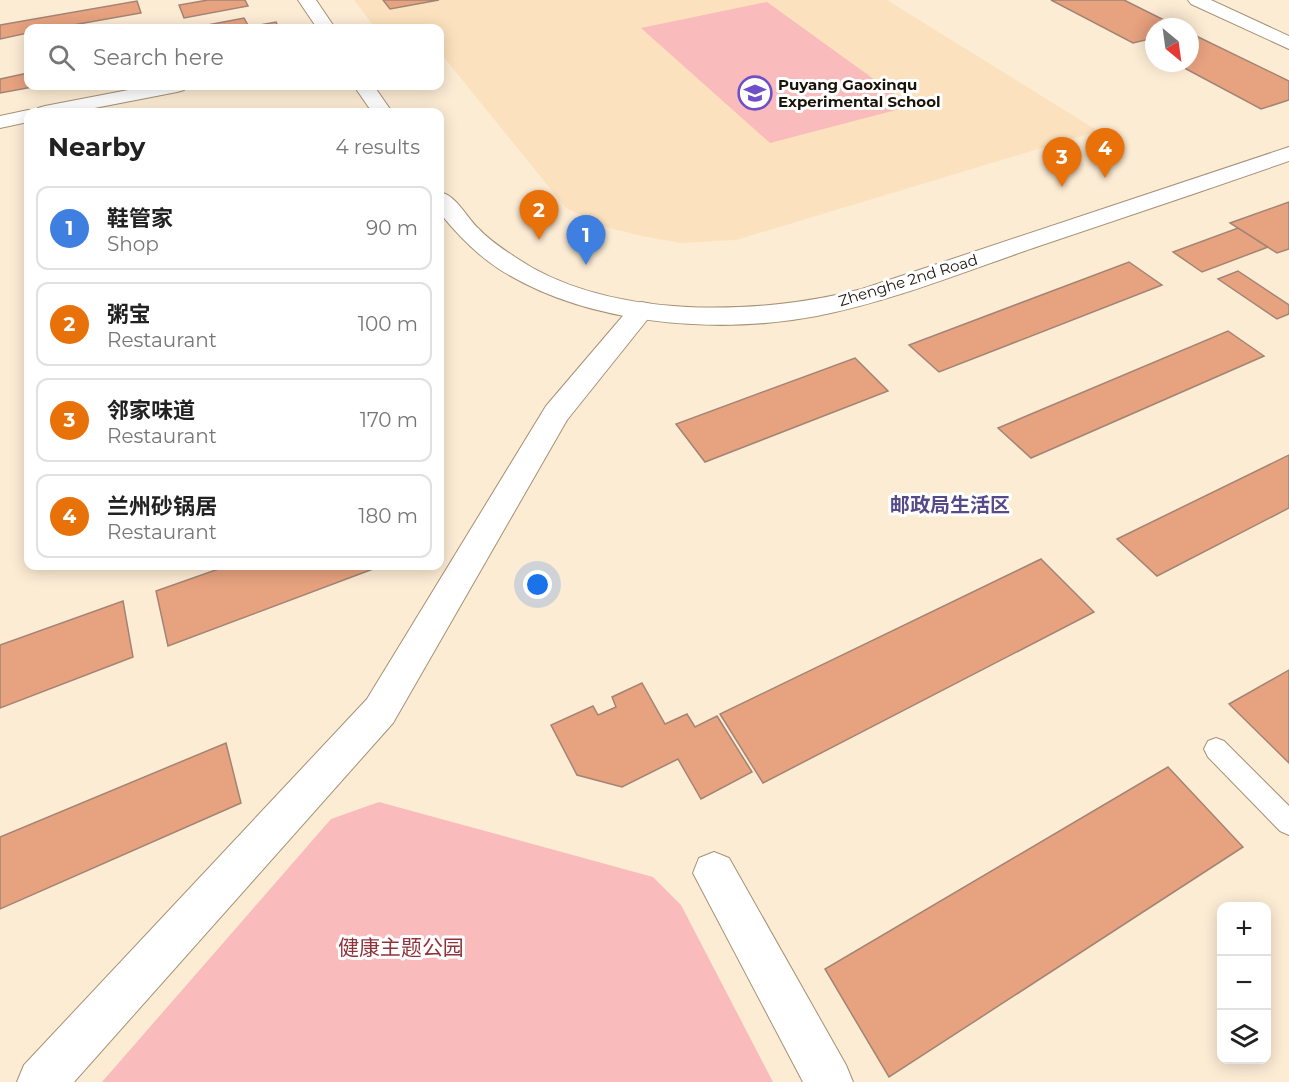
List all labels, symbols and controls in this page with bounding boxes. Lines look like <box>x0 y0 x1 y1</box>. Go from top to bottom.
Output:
north arrow <box>1145 18 1199 72</box>
search box <box>24 24 444 90</box>
icon: search <box>45 41 78 74</box>
text: Search here <box>93 44 224 71</box>
school or university icon: Puyang Gaoxinqu Experimental School <box>737 75 773 111</box>
place label: Puyang Gaoxinqu Experimental School <box>778 75 941 111</box>
pin: 4 <box>1086 128 1124 178</box>
text: Nearby <box>48 131 145 163</box>
text: 4 results <box>335 135 420 159</box>
pin: 3 <box>1042 138 1082 187</box>
pin: 2 <box>520 190 558 240</box>
text: 鞋管家 <box>107 205 173 232</box>
text: 1 <box>66 216 73 240</box>
text: 90 m <box>366 216 418 240</box>
pin: 1 <box>566 216 606 265</box>
text: Shop <box>107 232 159 256</box>
street label: Zhenghe 2nd Road <box>836 250 980 310</box>
text: 粥宝 <box>107 301 151 328</box>
text: 2 <box>64 312 75 336</box>
text: 100 m <box>358 312 418 336</box>
text: Restaurant <box>107 328 217 352</box>
text: 邻家味道 <box>107 397 195 424</box>
text: 3 <box>64 408 75 432</box>
text: 170 m <box>360 408 418 432</box>
text: Restaurant <box>107 424 217 448</box>
text: 兰州砂锅居 <box>107 493 217 520</box>
district label: 邮政局生活区 <box>890 493 1010 517</box>
text: 4 <box>63 504 76 528</box>
text: 180 m <box>358 504 418 528</box>
text: Restaurant <box>107 520 217 544</box>
your location <box>523 570 552 599</box>
map controls <box>1217 902 1271 1064</box>
button: + <box>1217 902 1271 956</box>
park label: 健康主题公园 <box>338 935 464 960</box>
button: − <box>1217 956 1271 1010</box>
button: layers <box>1217 1010 1271 1064</box>

